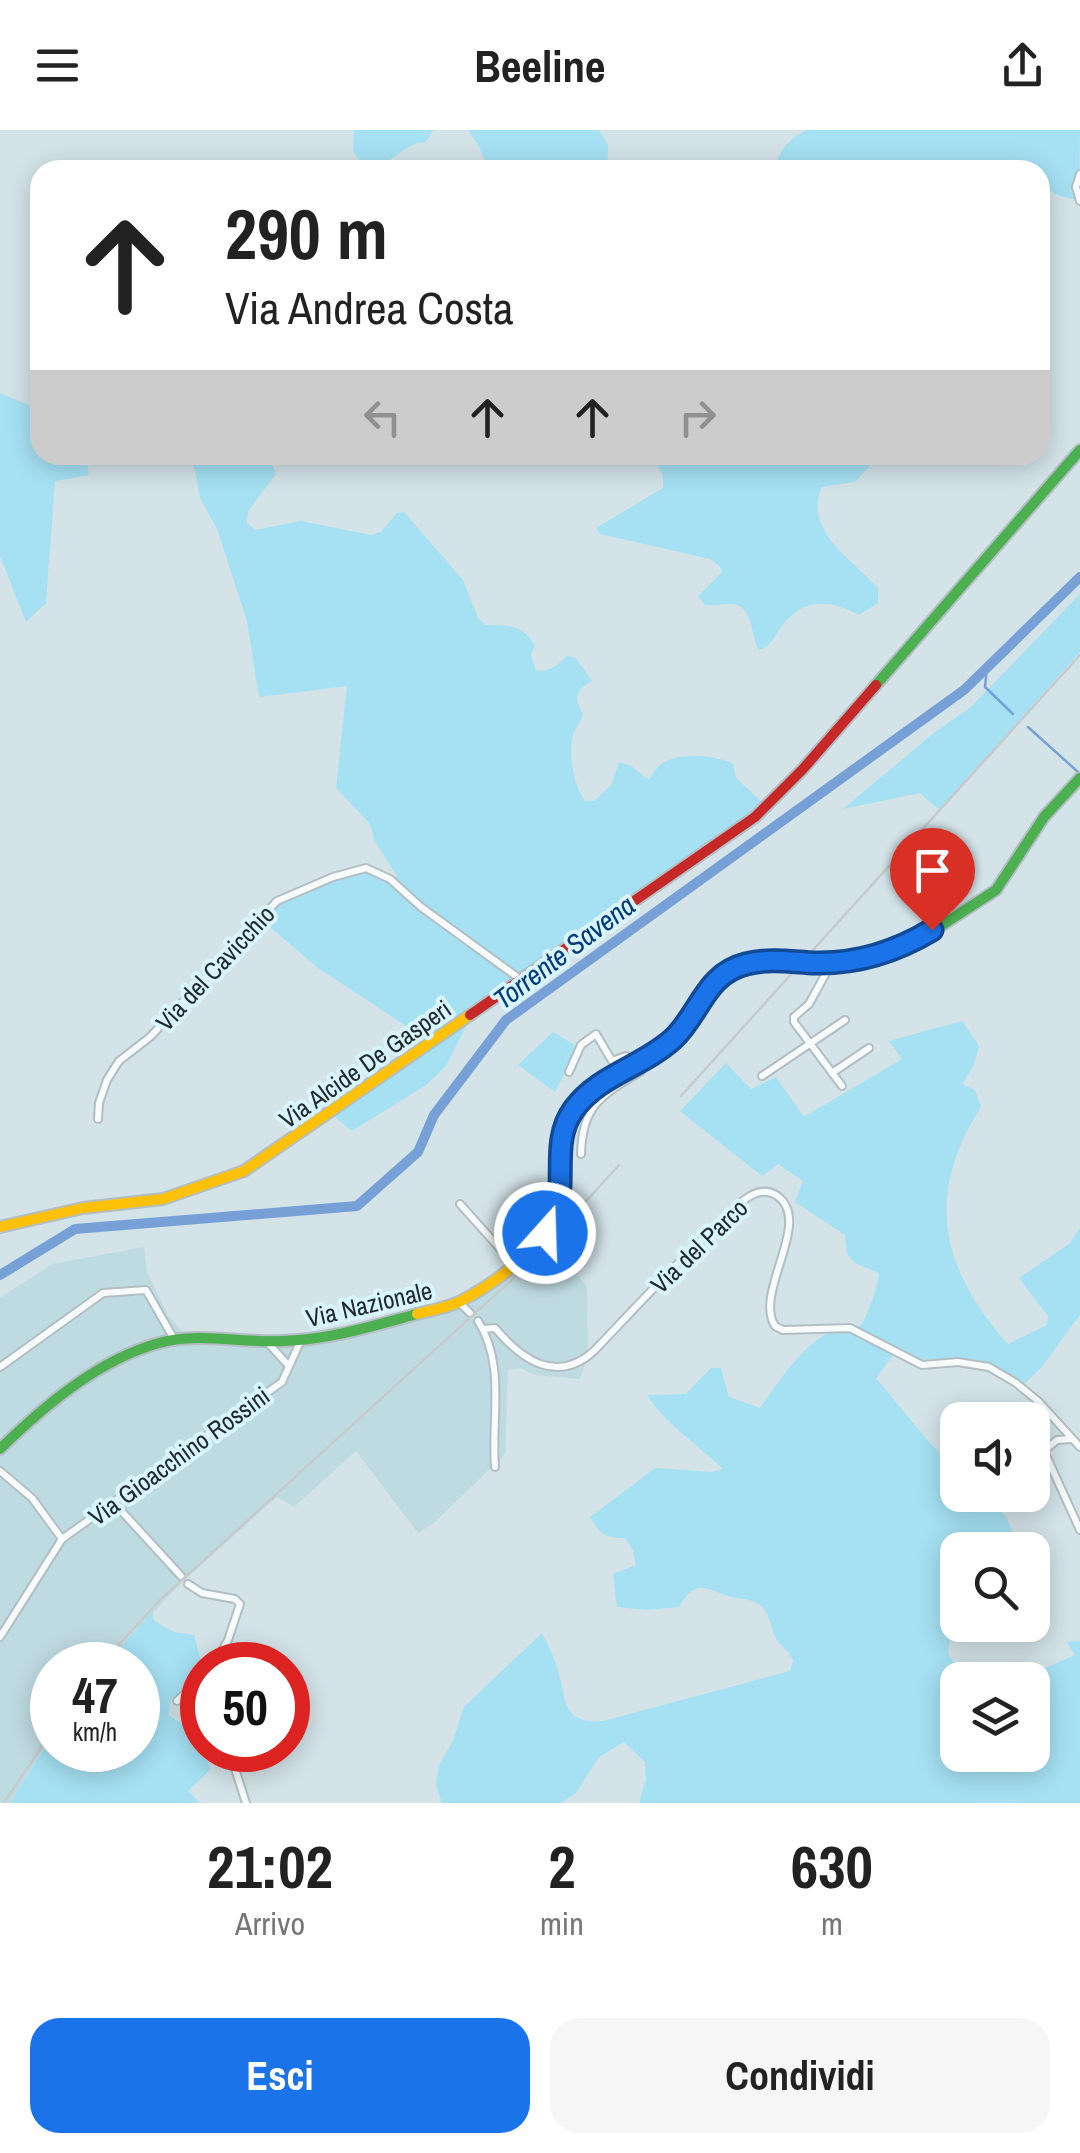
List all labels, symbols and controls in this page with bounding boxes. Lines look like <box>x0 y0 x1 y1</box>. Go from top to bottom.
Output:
text: Beeline <box>474 35 606 96</box>
icon: menu <box>30 38 85 93</box>
icon: share <box>995 38 1050 93</box>
text: 290 m <box>225 187 388 281</box>
icon: ahead <box>60 200 190 330</box>
text: Via Andrea Costa <box>225 277 514 338</box>
icon: left <box>355 390 410 445</box>
icon: ahead <box>460 390 515 445</box>
icon: ahead <box>565 390 620 445</box>
icon: right <box>670 390 725 445</box>
pin <box>890 828 975 931</box>
icon: arrive <box>905 843 960 898</box>
water label: Torrente Savena <box>486 886 642 1018</box>
street label: Via del Cavicchio <box>148 898 282 1038</box>
street label: Via Alcide De Gasperi <box>272 992 458 1136</box>
position arrow <box>493 1181 597 1285</box>
street label: Via del Parco <box>643 1191 755 1301</box>
street label: Via Nazionale <box>303 1273 435 1335</box>
street label: Via Gioacchino Rossini <box>82 1379 276 1533</box>
map controls <box>940 1402 1050 1772</box>
button: sound <box>940 1402 1050 1512</box>
button: search <box>940 1532 1050 1642</box>
speed limit sign: 50 <box>180 1642 310 1772</box>
text: 47 <box>72 1661 118 1729</box>
button: layers <box>940 1662 1050 1772</box>
text: km/h <box>73 1715 117 1749</box>
text: 21:02 <box>207 1826 333 1907</box>
text: 2 <box>548 1826 576 1907</box>
text: 630 <box>791 1826 873 1907</box>
text: Arrivo <box>235 1902 305 1945</box>
text: min <box>540 1902 584 1945</box>
text: m <box>821 1902 843 1945</box>
button: Esci <box>30 2018 530 2133</box>
button: Condividi <box>550 2018 1050 2133</box>

